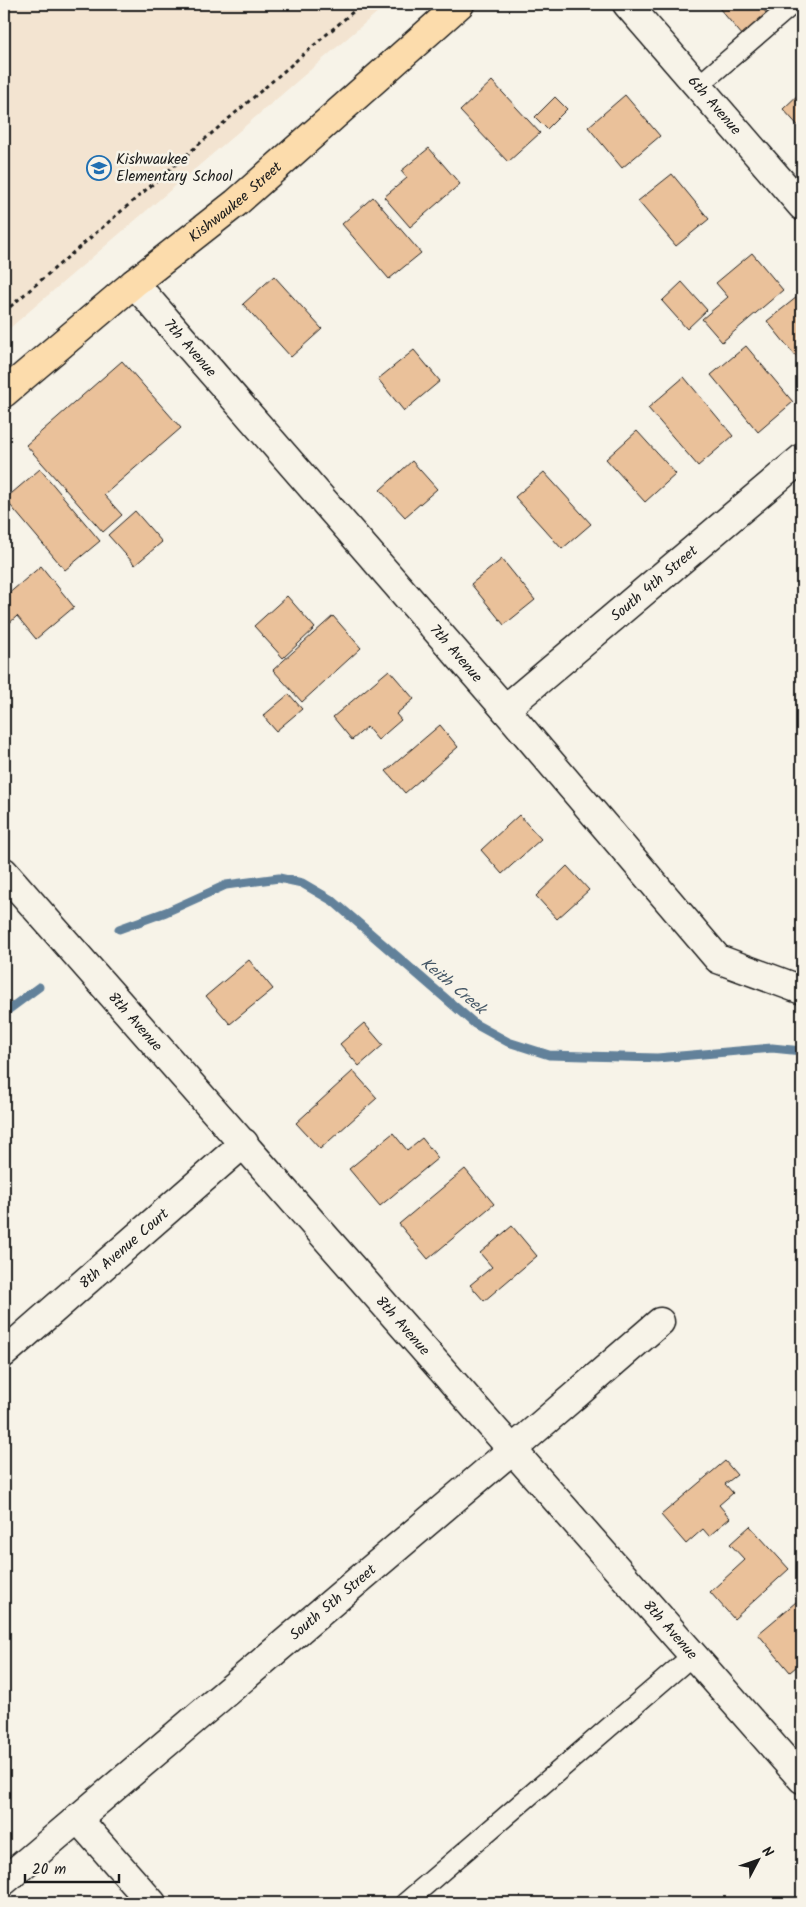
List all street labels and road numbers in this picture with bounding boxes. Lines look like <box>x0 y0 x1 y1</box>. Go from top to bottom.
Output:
street label: 6th Avenue <box>681 71 747 141</box>
street label: Kishwaukee Street <box>184 156 288 249</box>
street label: 7th Avenue <box>157 314 222 383</box>
street label: South 4th Street <box>606 540 704 628</box>
street label: 7th Avenue <box>423 619 488 689</box>
street label: 8th Avenue <box>102 987 168 1058</box>
street label: 8th Avenue Court <box>74 1203 175 1295</box>
street label: 8th Avenue <box>369 1291 436 1362</box>
street label: South 5th Street <box>284 1559 382 1647</box>
street label: 8th Avenue <box>637 1595 703 1666</box>

